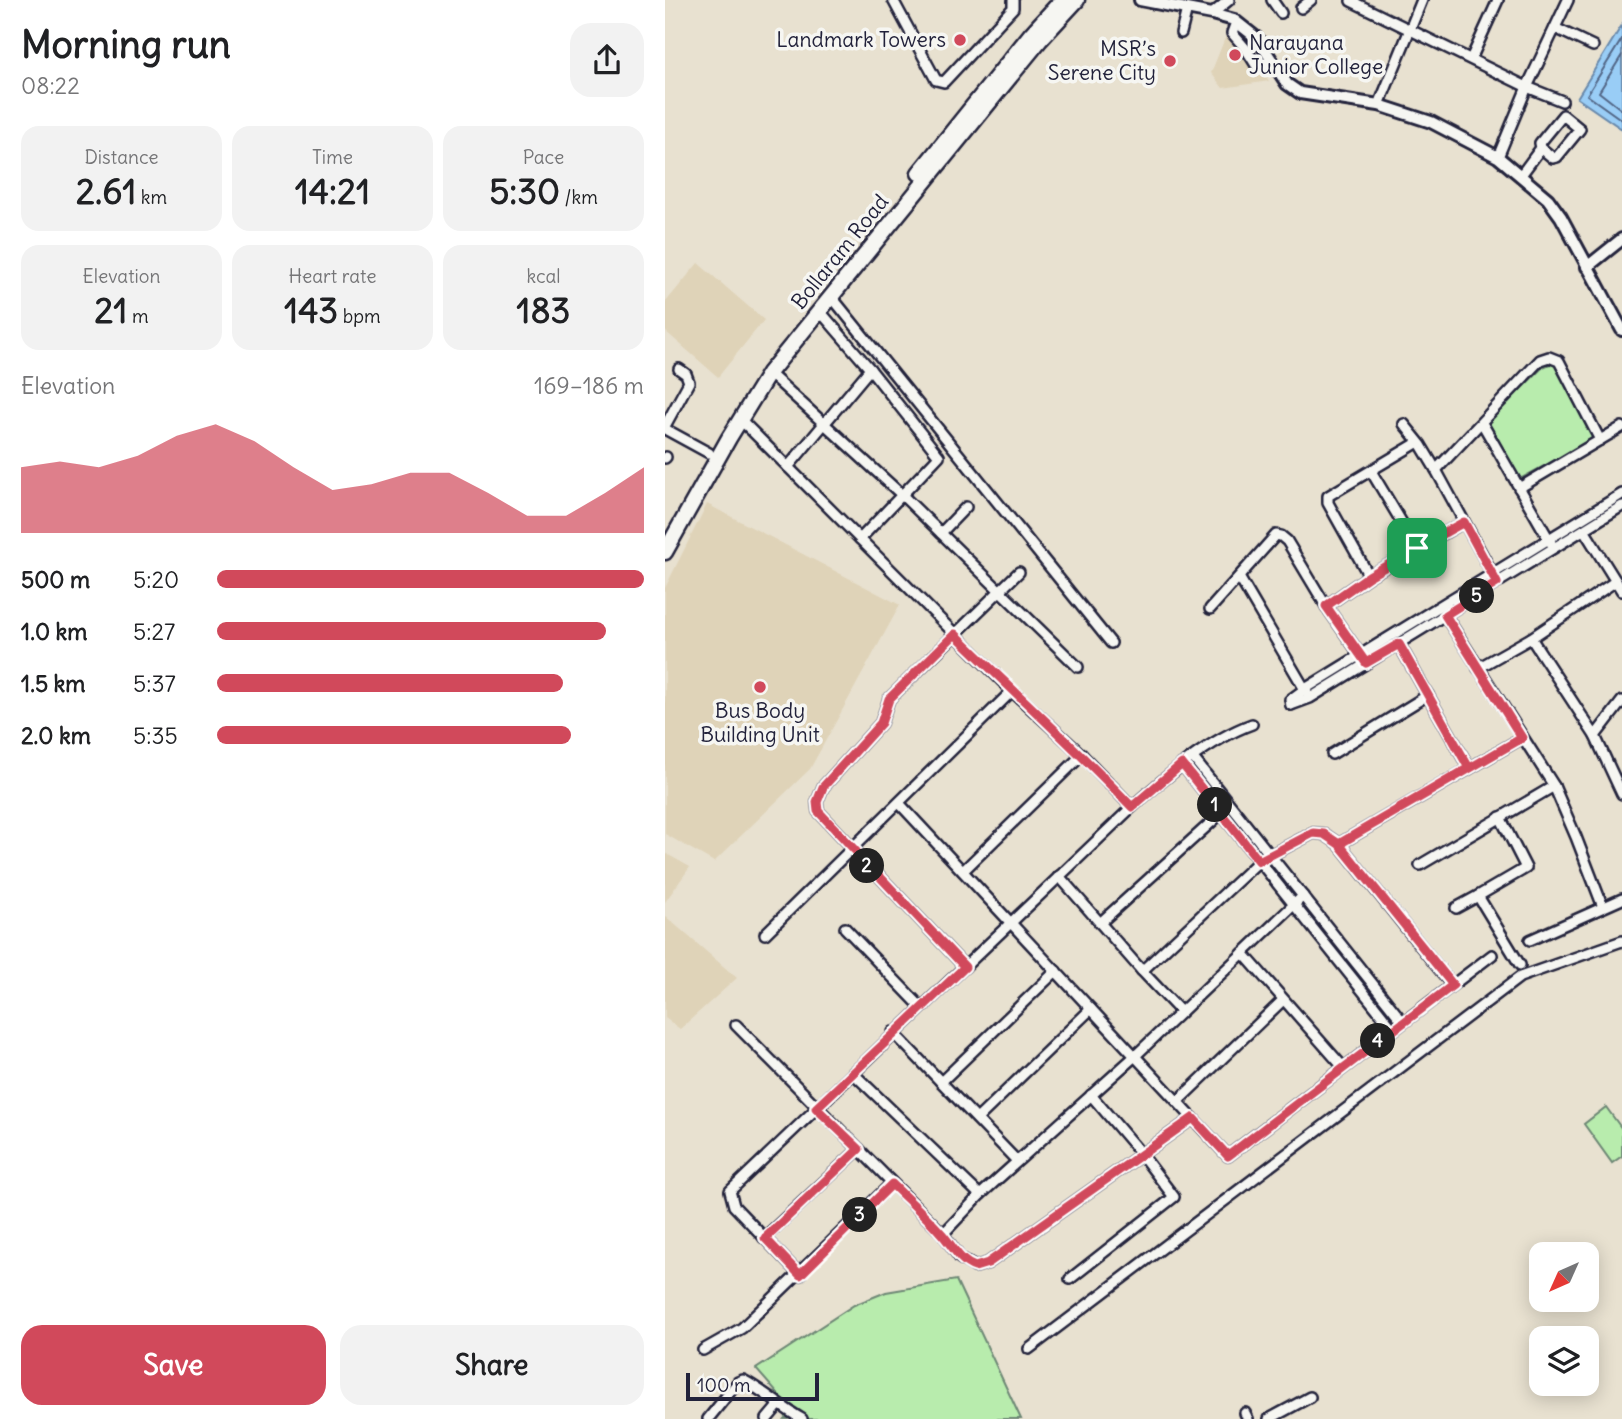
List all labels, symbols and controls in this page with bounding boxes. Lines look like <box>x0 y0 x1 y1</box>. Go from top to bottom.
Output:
text: Morning run <box>21 21 231 68</box>
button: share <box>570 23 644 97</box>
place label: Landmark Towers <box>776 26 946 53</box>
place label: Narayana Junior College <box>1249 29 1383 80</box>
marker: Landmark Towers <box>952 32 968 48</box>
place label: MSR’s Serene City <box>1048 35 1156 86</box>
marker: Narayana Junior College <box>1227 47 1243 63</box>
marker: MSR’s Serene City <box>1162 53 1178 69</box>
text: 08:22 <box>21 71 80 100</box>
text: Distance <box>84 145 159 169</box>
text: Time <box>312 145 353 169</box>
text: Pace <box>523 145 564 169</box>
text: 2.61 <box>76 169 136 213</box>
text: 14:21 <box>295 169 370 213</box>
text: 5:30 <box>489 169 560 213</box>
text: km <box>136 185 167 209</box>
text: /km <box>560 185 598 209</box>
street label: Bollaram Road <box>785 189 894 315</box>
text: Elevation <box>83 264 160 288</box>
text: Heart rate <box>288 264 377 288</box>
text: kcal <box>526 264 561 288</box>
text: 21 <box>94 288 127 332</box>
text: 143 <box>284 288 338 332</box>
text: 183 <box>517 288 570 332</box>
text: m <box>127 304 149 328</box>
text: bpm <box>338 304 381 328</box>
text: Elevation <box>21 371 115 400</box>
text: 169–186 m <box>534 371 644 400</box>
pin <box>1387 518 1447 578</box>
icon: arrive <box>1398 529 1436 567</box>
text: 500 m <box>21 565 90 594</box>
text: 5:20 <box>133 565 179 594</box>
pin: 5 <box>1459 578 1495 614</box>
text: 5 <box>1471 583 1482 607</box>
text: 1.0 km <box>21 617 87 646</box>
text: 5:27 <box>133 617 175 646</box>
text: 1.5 km <box>21 669 86 698</box>
text: 5:37 <box>133 669 176 698</box>
marker: Bus Body Building Unit <box>752 679 768 695</box>
place label: Bus Body Building Unit <box>700 697 820 748</box>
text: 2.0 km <box>21 721 91 750</box>
text: 5:35 <box>133 721 178 750</box>
pin: 1 <box>1197 788 1233 822</box>
text: 1 <box>1211 792 1218 816</box>
pin: 2 <box>849 848 885 884</box>
text: 2 <box>861 853 872 877</box>
pin: 4 <box>1361 1024 1395 1058</box>
text: 4 <box>1372 1028 1383 1052</box>
pin: 3 <box>843 1198 877 1232</box>
text: 3 <box>854 1202 865 1226</box>
north arrow <box>1529 1242 1599 1312</box>
map controls <box>1529 1242 1599 1396</box>
button: Save <box>21 1325 326 1405</box>
button: Share <box>340 1325 644 1405</box>
button: layers <box>1529 1326 1599 1396</box>
scale bar <box>686 1370 819 1402</box>
text: 100 m <box>697 1373 751 1397</box>

